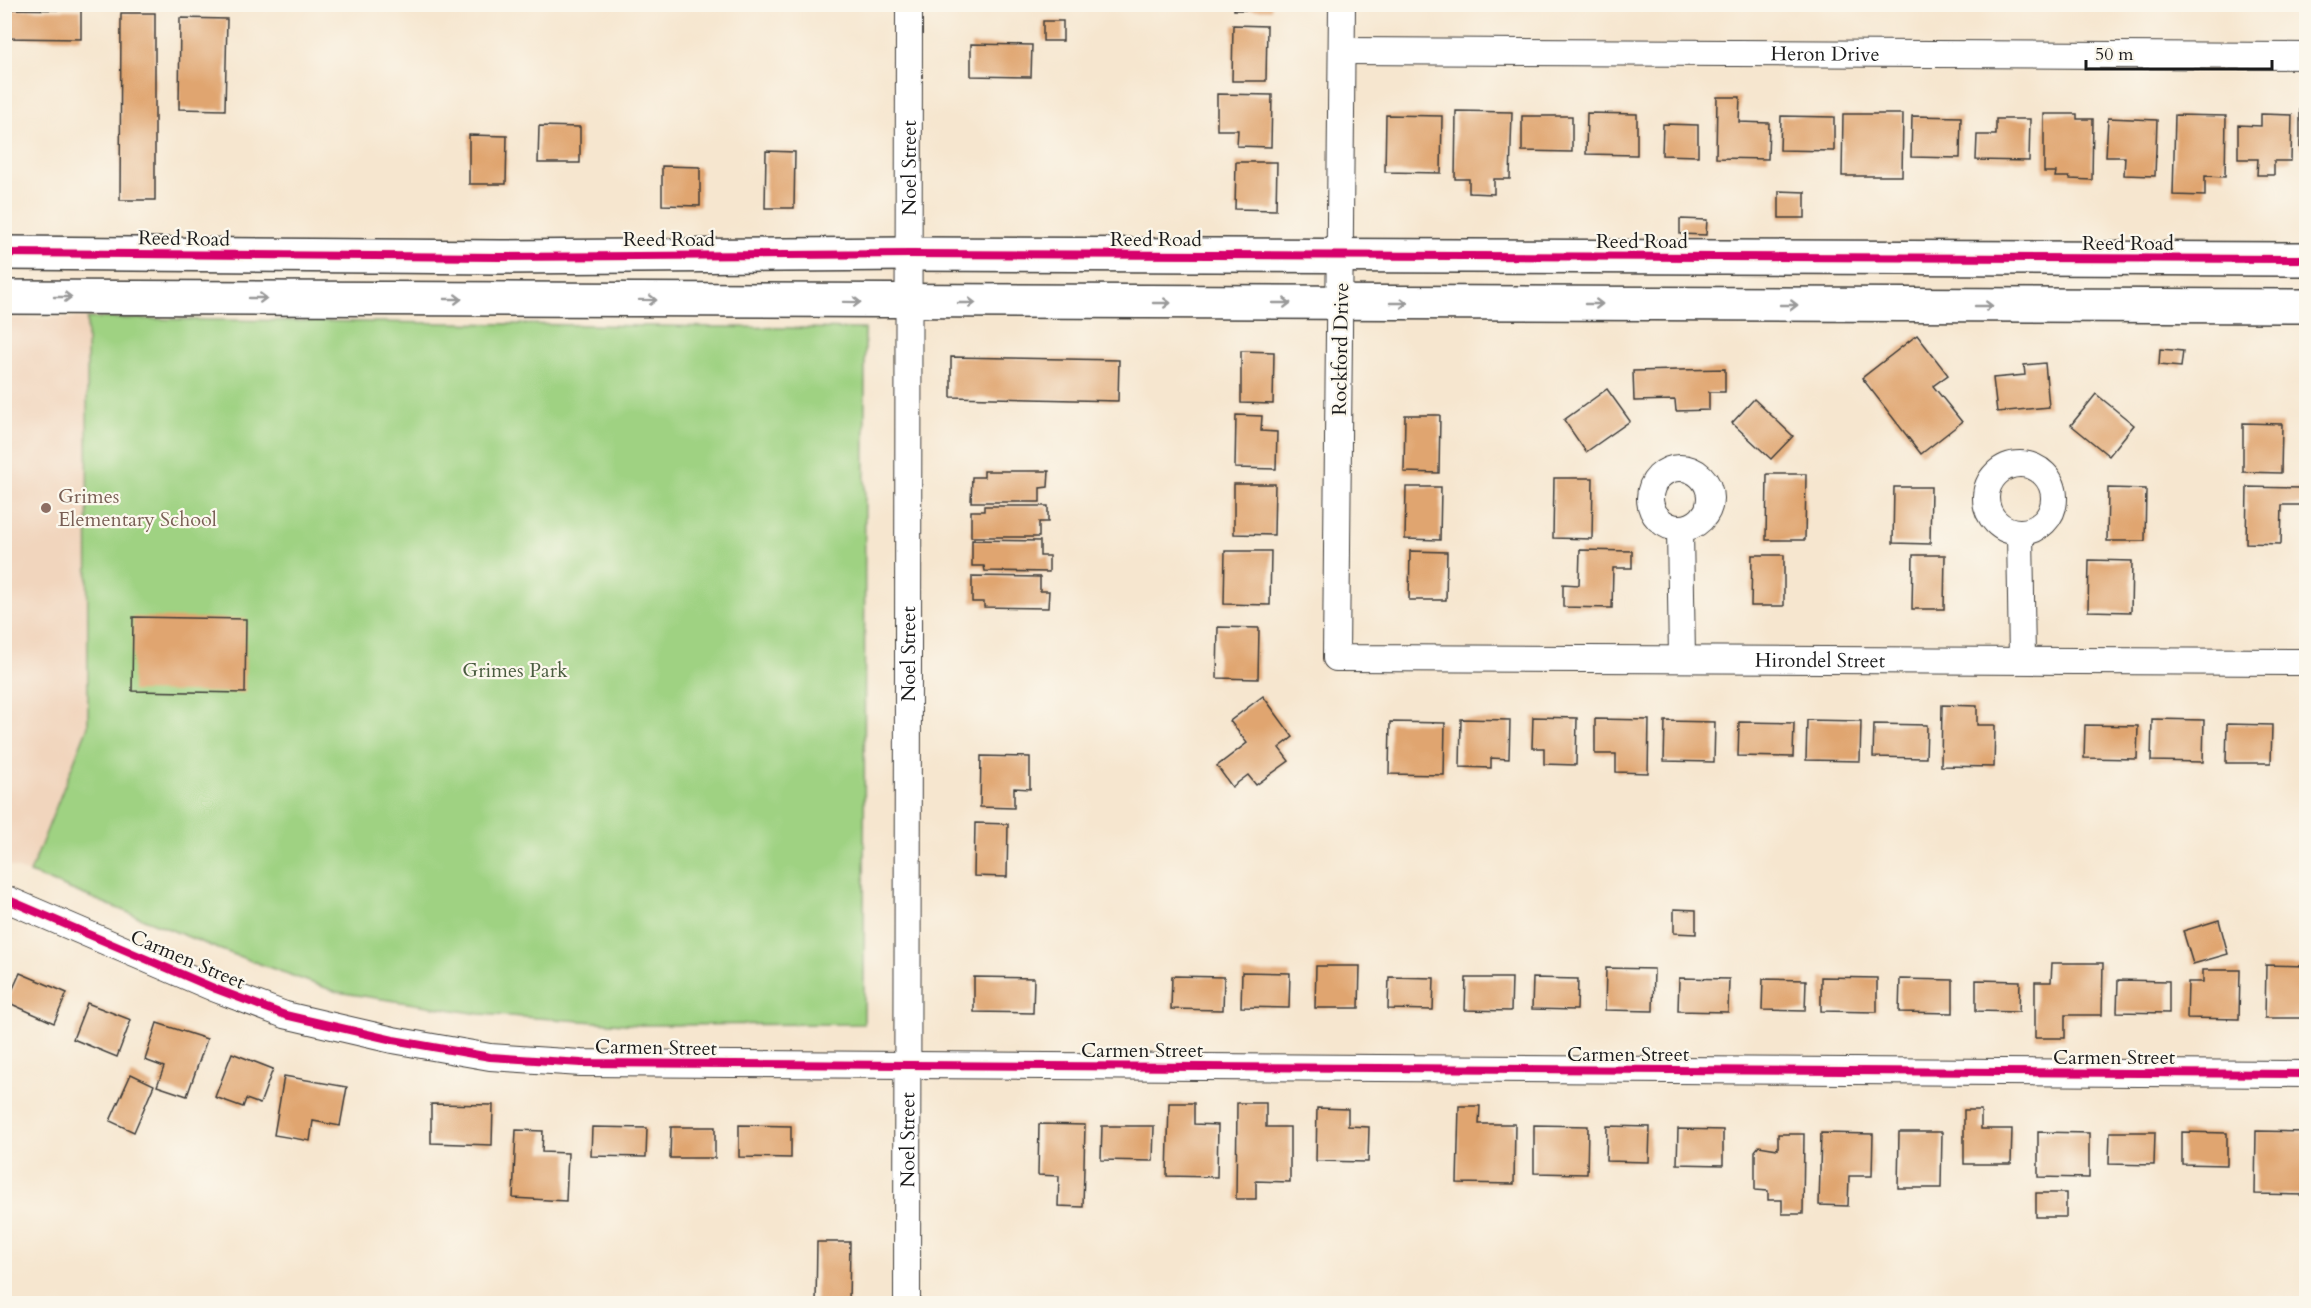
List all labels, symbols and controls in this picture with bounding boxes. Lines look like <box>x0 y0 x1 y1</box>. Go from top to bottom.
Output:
scale bar <box>2086 33 2272 71</box>
street label: Heron Drive <box>1770 40 1880 68</box>
text: 50 m <box>2095 42 2134 67</box>
street label: Noel Street <box>896 120 923 216</box>
street label: Reed Road <box>138 224 231 253</box>
street label: Reed Road <box>623 226 715 253</box>
street label: Reed Road <box>1110 226 1202 253</box>
street label: Reed Road <box>1596 228 1688 255</box>
street label: Reed Road <box>2082 230 2174 257</box>
street label: Rockford Drive <box>1326 282 1355 416</box>
one-way arrow <box>52 291 72 303</box>
one-way arrow <box>247 292 267 304</box>
one-way arrow <box>442 293 462 305</box>
one-way arrow <box>637 294 657 306</box>
one-way arrow <box>841 296 861 308</box>
one-way arrow <box>956 297 976 309</box>
one-way arrow <box>1151 297 1171 309</box>
one-way arrow <box>1272 297 1292 309</box>
one-way arrow <box>1389 298 1409 309</box>
one-way arrow <box>1584 298 1604 310</box>
one-way arrow <box>1779 299 1799 311</box>
one-way arrow <box>1974 300 1994 312</box>
place label: Grimes Elementary School <box>58 483 217 533</box>
marker: Grimes Elementary School <box>39 501 53 515</box>
street label: Noel Street <box>895 606 922 702</box>
street label: Hirondel Street <box>1755 647 1886 674</box>
park label: Grimes Park <box>462 657 568 684</box>
street label: Carmen Street <box>126 923 250 996</box>
street label: Carmen Street <box>595 1033 718 1062</box>
street label: Carmen Street <box>1081 1037 1204 1064</box>
street label: Carmen Street <box>1567 1041 1690 1068</box>
street label: Carmen Street <box>2053 1044 2176 1071</box>
street label: Noel Street <box>894 1092 921 1188</box>

